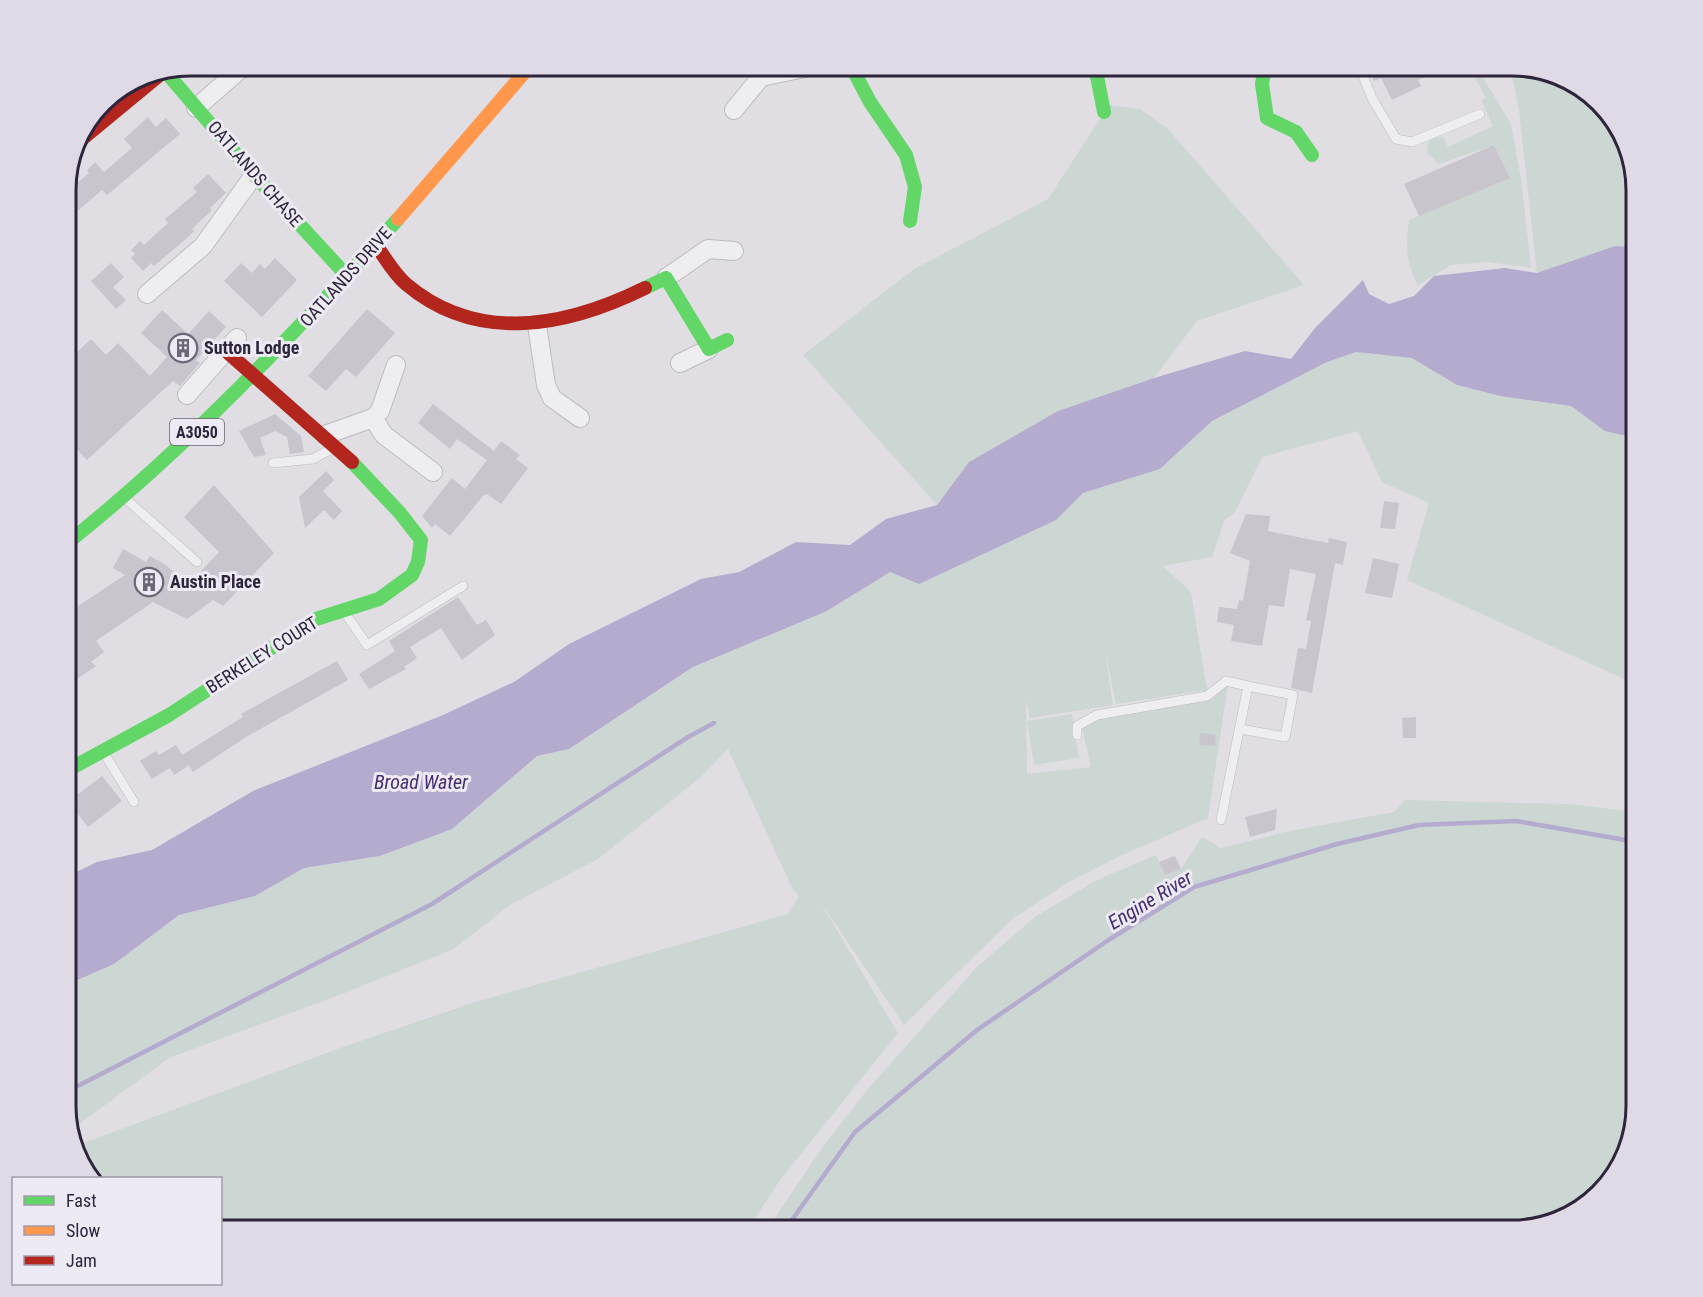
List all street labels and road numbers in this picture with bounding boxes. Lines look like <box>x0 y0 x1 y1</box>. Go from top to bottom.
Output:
street label: OATLANDS CHASE <box>204 116 307 231</box>
street label: OATLANDS DRIVE <box>295 223 396 331</box>
road number: A3050 <box>170 419 224 445</box>
street label: BERKELEY COURT <box>202 612 321 697</box>

